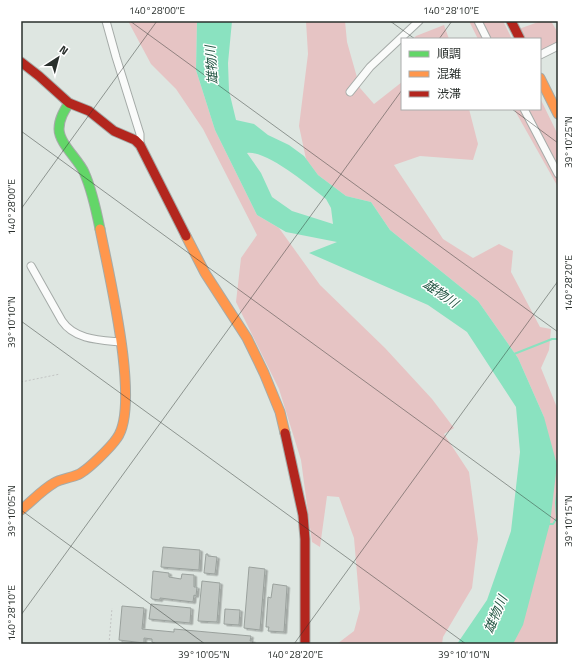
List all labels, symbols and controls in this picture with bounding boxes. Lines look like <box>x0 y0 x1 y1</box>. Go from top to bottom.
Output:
text: 140°28'00"E <box>129 3 186 18</box>
text: 140°28'10"E <box>423 3 480 18</box>
north arrow <box>38 38 78 78</box>
legend <box>401 38 541 110</box>
text: N <box>56 41 72 59</box>
water label: 雄物川 <box>200 43 222 85</box>
text: 順調 <box>437 44 461 63</box>
text: 混雑 <box>437 64 461 83</box>
text: 渋滞 <box>437 84 461 103</box>
text: 39°10'25"N <box>561 116 576 168</box>
text: 140°28'00"E <box>4 178 19 235</box>
text: 140°28'20"E <box>561 254 576 311</box>
water label: 雄物川 <box>419 274 464 314</box>
text: 39°10'10"N <box>4 296 19 348</box>
text: 39°10'05"N <box>4 485 19 537</box>
text: 39°10'15"N <box>561 495 576 547</box>
text: 140°28'10"E <box>4 584 19 641</box>
water label: 雄物川 <box>478 590 513 636</box>
text: 39°10'05"N <box>178 647 230 662</box>
text: 140°28'20"E <box>267 647 324 662</box>
text: 39°10'10"N <box>438 647 490 662</box>

